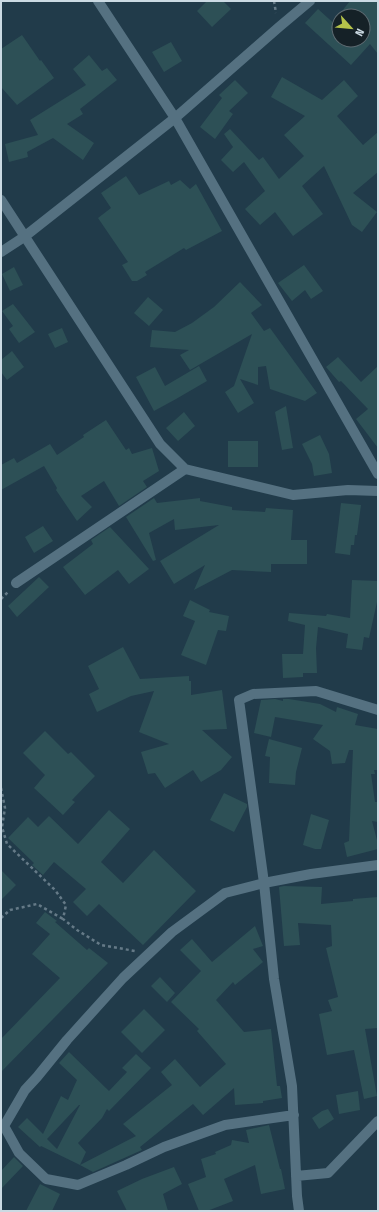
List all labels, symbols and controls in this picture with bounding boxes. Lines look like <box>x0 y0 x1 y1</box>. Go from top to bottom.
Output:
north arrow <box>331 8 371 48</box>
text: N <box>352 26 367 38</box>

